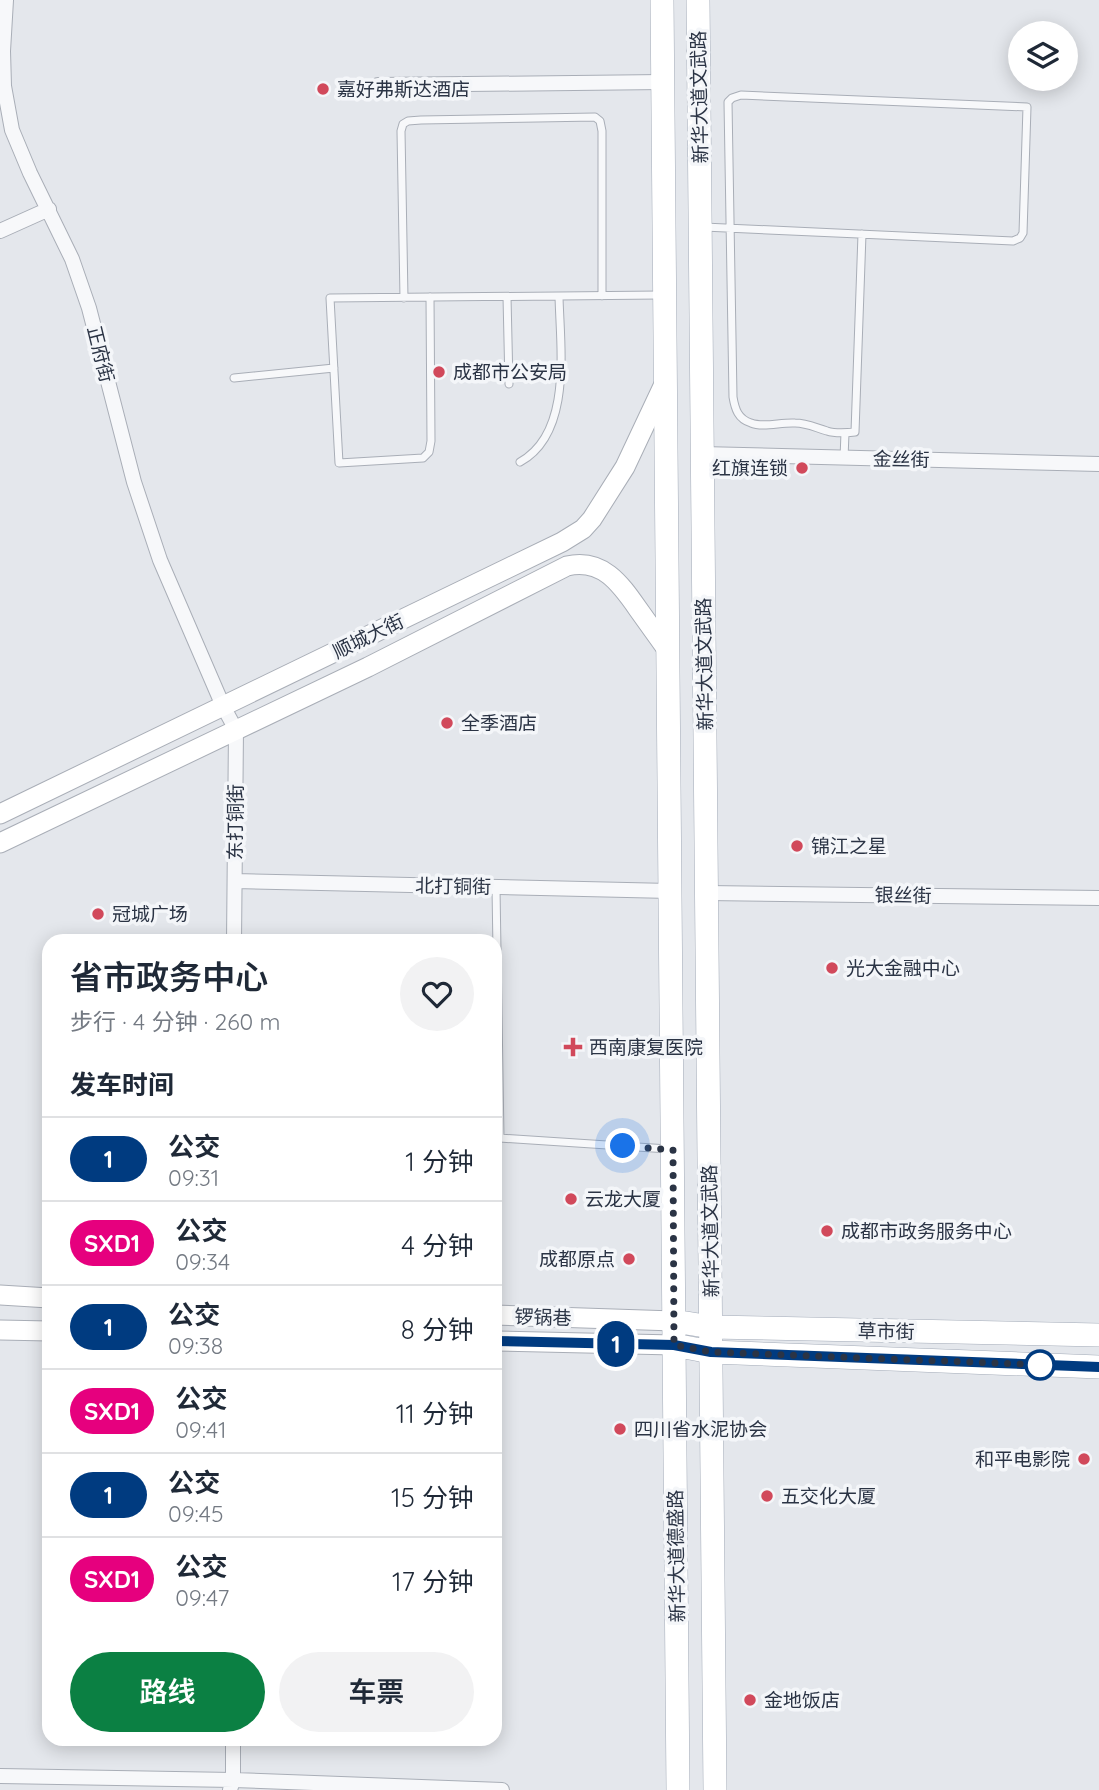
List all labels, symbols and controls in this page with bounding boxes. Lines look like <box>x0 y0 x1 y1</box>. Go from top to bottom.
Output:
map controls <box>1008 21 1078 91</box>
button: layers <box>1008 21 1078 91</box>
street label: 新华大道文武路 <box>686 30 712 164</box>
place label: 嘉好弗斯达酒店 <box>337 77 470 101</box>
marker: 嘉好弗斯达酒店 <box>315 81 331 97</box>
street label: 正府街 <box>82 323 120 385</box>
place label: 成都市公安局 <box>453 360 567 384</box>
marker: 成都市公安局 <box>431 364 447 380</box>
street label: 金丝街 <box>872 447 930 471</box>
place label: 红旗连锁 <box>712 456 788 480</box>
marker: 红旗连锁 <box>794 460 810 476</box>
street label: 新华大道文武路 <box>691 597 717 731</box>
street label: 顺城大街 <box>329 609 407 663</box>
place label: 全季酒店 <box>461 711 537 735</box>
marker: 全季酒店 <box>439 715 455 731</box>
street label: 东打铜街 <box>223 784 247 860</box>
place label: 锦江之星 <box>811 834 887 858</box>
marker: 锦江之星 <box>789 838 805 854</box>
street label: 北打铜街 <box>415 873 491 899</box>
street label: 银丝街 <box>874 883 932 907</box>
place label: 冠城广场 <box>112 902 188 926</box>
marker: 冠城广场 <box>90 906 106 922</box>
text: 省市政务中心 <box>70 956 268 997</box>
place label: 光大金融中心 <box>846 956 960 980</box>
button: heart <box>400 957 474 1031</box>
marker: 光大金融中心 <box>824 960 840 976</box>
text: 步行 · 4 分钟 · 260 m <box>70 1007 281 1036</box>
place label: 西南康复医院 <box>589 1035 703 1059</box>
marker: 西南康复医院 <box>563 1037 583 1057</box>
text: 发车时间 <box>70 1068 174 1101</box>
your location <box>605 1128 640 1163</box>
text: 公交 <box>168 1130 220 1163</box>
text: 1 <box>104 1144 113 1174</box>
text: 1 分钟 <box>405 1145 474 1178</box>
text: 09:31 <box>168 1163 219 1192</box>
street label: 新华大道文武路 <box>697 1164 723 1298</box>
place label: 云龙大厦 <box>585 1187 661 1211</box>
marker: 云龙大厦 <box>563 1191 579 1207</box>
text: 公交 <box>175 1214 227 1247</box>
place label: 成都市政务服务中心 <box>841 1219 1012 1243</box>
marker: 成都市政务服务中心 <box>819 1223 835 1239</box>
text: SXD1 <box>84 1228 140 1258</box>
text: 4 分钟 <box>401 1229 474 1262</box>
text: 09:34 <box>175 1247 230 1276</box>
place label: 成都原点 <box>539 1247 615 1271</box>
marker: 成都原点 <box>621 1251 637 1267</box>
text: 公交 <box>168 1298 220 1331</box>
street label: 锣锅巷 <box>514 1304 572 1330</box>
text: 1 <box>104 1312 113 1342</box>
text: 8 分钟 <box>401 1313 474 1346</box>
street label: 草市街 <box>857 1319 915 1343</box>
line badge: 1 <box>593 1321 639 1367</box>
text: 1 <box>611 1329 621 1359</box>
text: 09:38 <box>168 1331 223 1360</box>
unlabelled marker <box>1025 1350 1055 1380</box>
text: 公交 <box>175 1382 227 1415</box>
text: SXD1 <box>84 1396 140 1426</box>
text: 11 分钟 <box>396 1397 474 1430</box>
text: 09:41 <box>175 1415 226 1444</box>
place label: 四川省水泥协会 <box>634 1417 767 1441</box>
marker: 四川省水泥协会 <box>612 1421 628 1437</box>
place label: 和平电影院 <box>975 1447 1070 1471</box>
marker: 和平电影院 <box>1076 1451 1092 1467</box>
text: 公交 <box>168 1466 220 1499</box>
text: 1 <box>104 1480 113 1510</box>
text: 15 分钟 <box>391 1481 474 1514</box>
place label: 五交化大厦 <box>781 1484 876 1508</box>
marker: 五交化大厦 <box>759 1488 775 1504</box>
street label: 新华大道德盛路 <box>663 1489 689 1623</box>
text: 09:45 <box>168 1499 224 1528</box>
text: 公交 <box>175 1550 227 1583</box>
text: SXD1 <box>84 1564 140 1594</box>
text: 17 分钟 <box>392 1565 474 1598</box>
text: 09:47 <box>175 1583 229 1612</box>
button: 路线 <box>70 1652 265 1732</box>
button: 车票 <box>279 1652 474 1732</box>
place label: 金地饭店 <box>764 1688 840 1712</box>
marker: 金地饭店 <box>742 1692 758 1708</box>

